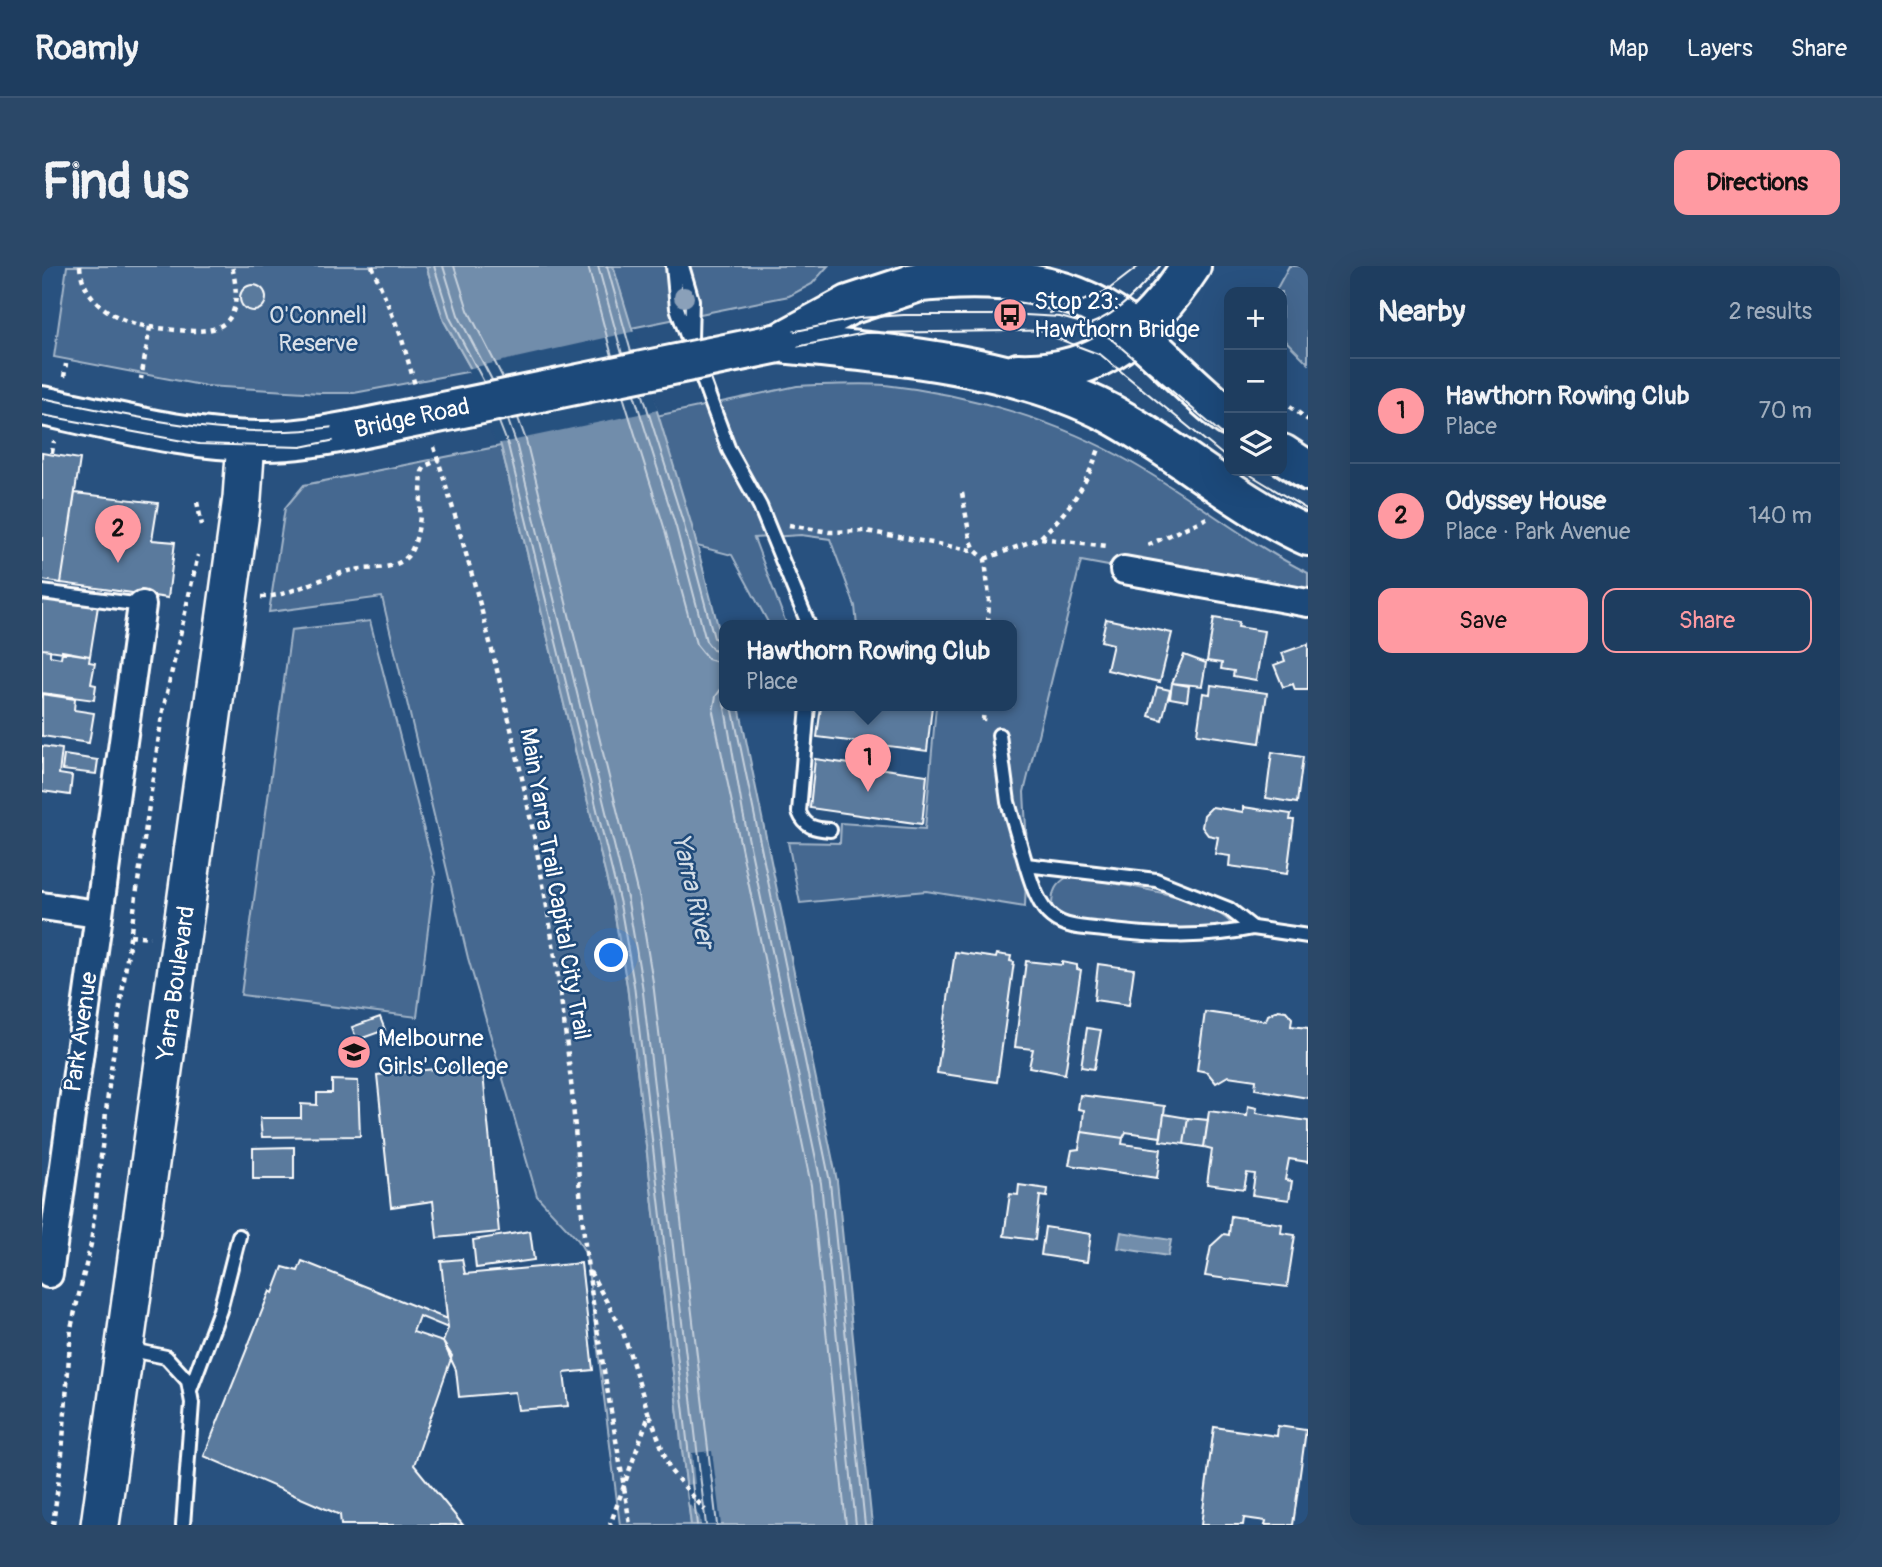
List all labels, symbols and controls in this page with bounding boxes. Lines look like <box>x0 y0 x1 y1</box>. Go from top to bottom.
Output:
text: Roamly <box>35 28 138 69</box>
text: Map <box>1609 34 1649 63</box>
text: Layers <box>1687 34 1753 63</box>
text: Share <box>1791 34 1847 63</box>
button: Directions <box>1674 150 1840 215</box>
text: Find us <box>42 152 189 213</box>
place label: Stop 23: Hawthorn Bridge <box>1034 287 1200 344</box>
map controls <box>1224 287 1287 476</box>
button: + <box>1224 287 1287 350</box>
text: Nearby <box>1378 293 1465 330</box>
bus stop icon: Stop 23: Hawthorn Bridge <box>991 296 1029 334</box>
text: 2 results <box>1729 297 1812 326</box>
park label: O'Connell Reserve <box>269 301 367 358</box>
button: − <box>1224 350 1287 413</box>
text: Hawthorn Rowing Club <box>1445 380 1690 412</box>
street label: Bridge Road <box>352 392 472 444</box>
text: 1 <box>1397 396 1406 425</box>
text: 70 m <box>1759 396 1812 425</box>
text: Place <box>1445 412 1497 441</box>
button: layers <box>1224 413 1287 476</box>
text: Odyssey House <box>1445 485 1606 517</box>
text: 2 <box>1395 501 1407 530</box>
text: 140 m <box>1749 501 1812 530</box>
pin: 2 <box>95 505 141 563</box>
text: Place · Park Avenue <box>1445 517 1630 546</box>
button: Save <box>1378 588 1588 653</box>
button: Share <box>1602 588 1812 653</box>
popup <box>719 620 1017 711</box>
text: Hawthorn Rowing Club <box>746 635 990 667</box>
text: Place <box>746 667 798 696</box>
street label: Main Yarra Trail Capital City Trail <box>513 726 597 1042</box>
pin: 1 <box>845 734 891 792</box>
water label: Yarra River <box>664 831 723 955</box>
street label: Yarra Boulevard <box>151 904 201 1063</box>
your location <box>594 938 628 972</box>
street label: Park Avenue <box>58 970 104 1094</box>
place label: Melbourne Girls' College <box>378 1024 508 1081</box>
school or university icon: Melbourne Girls' College <box>335 1033 373 1071</box>

